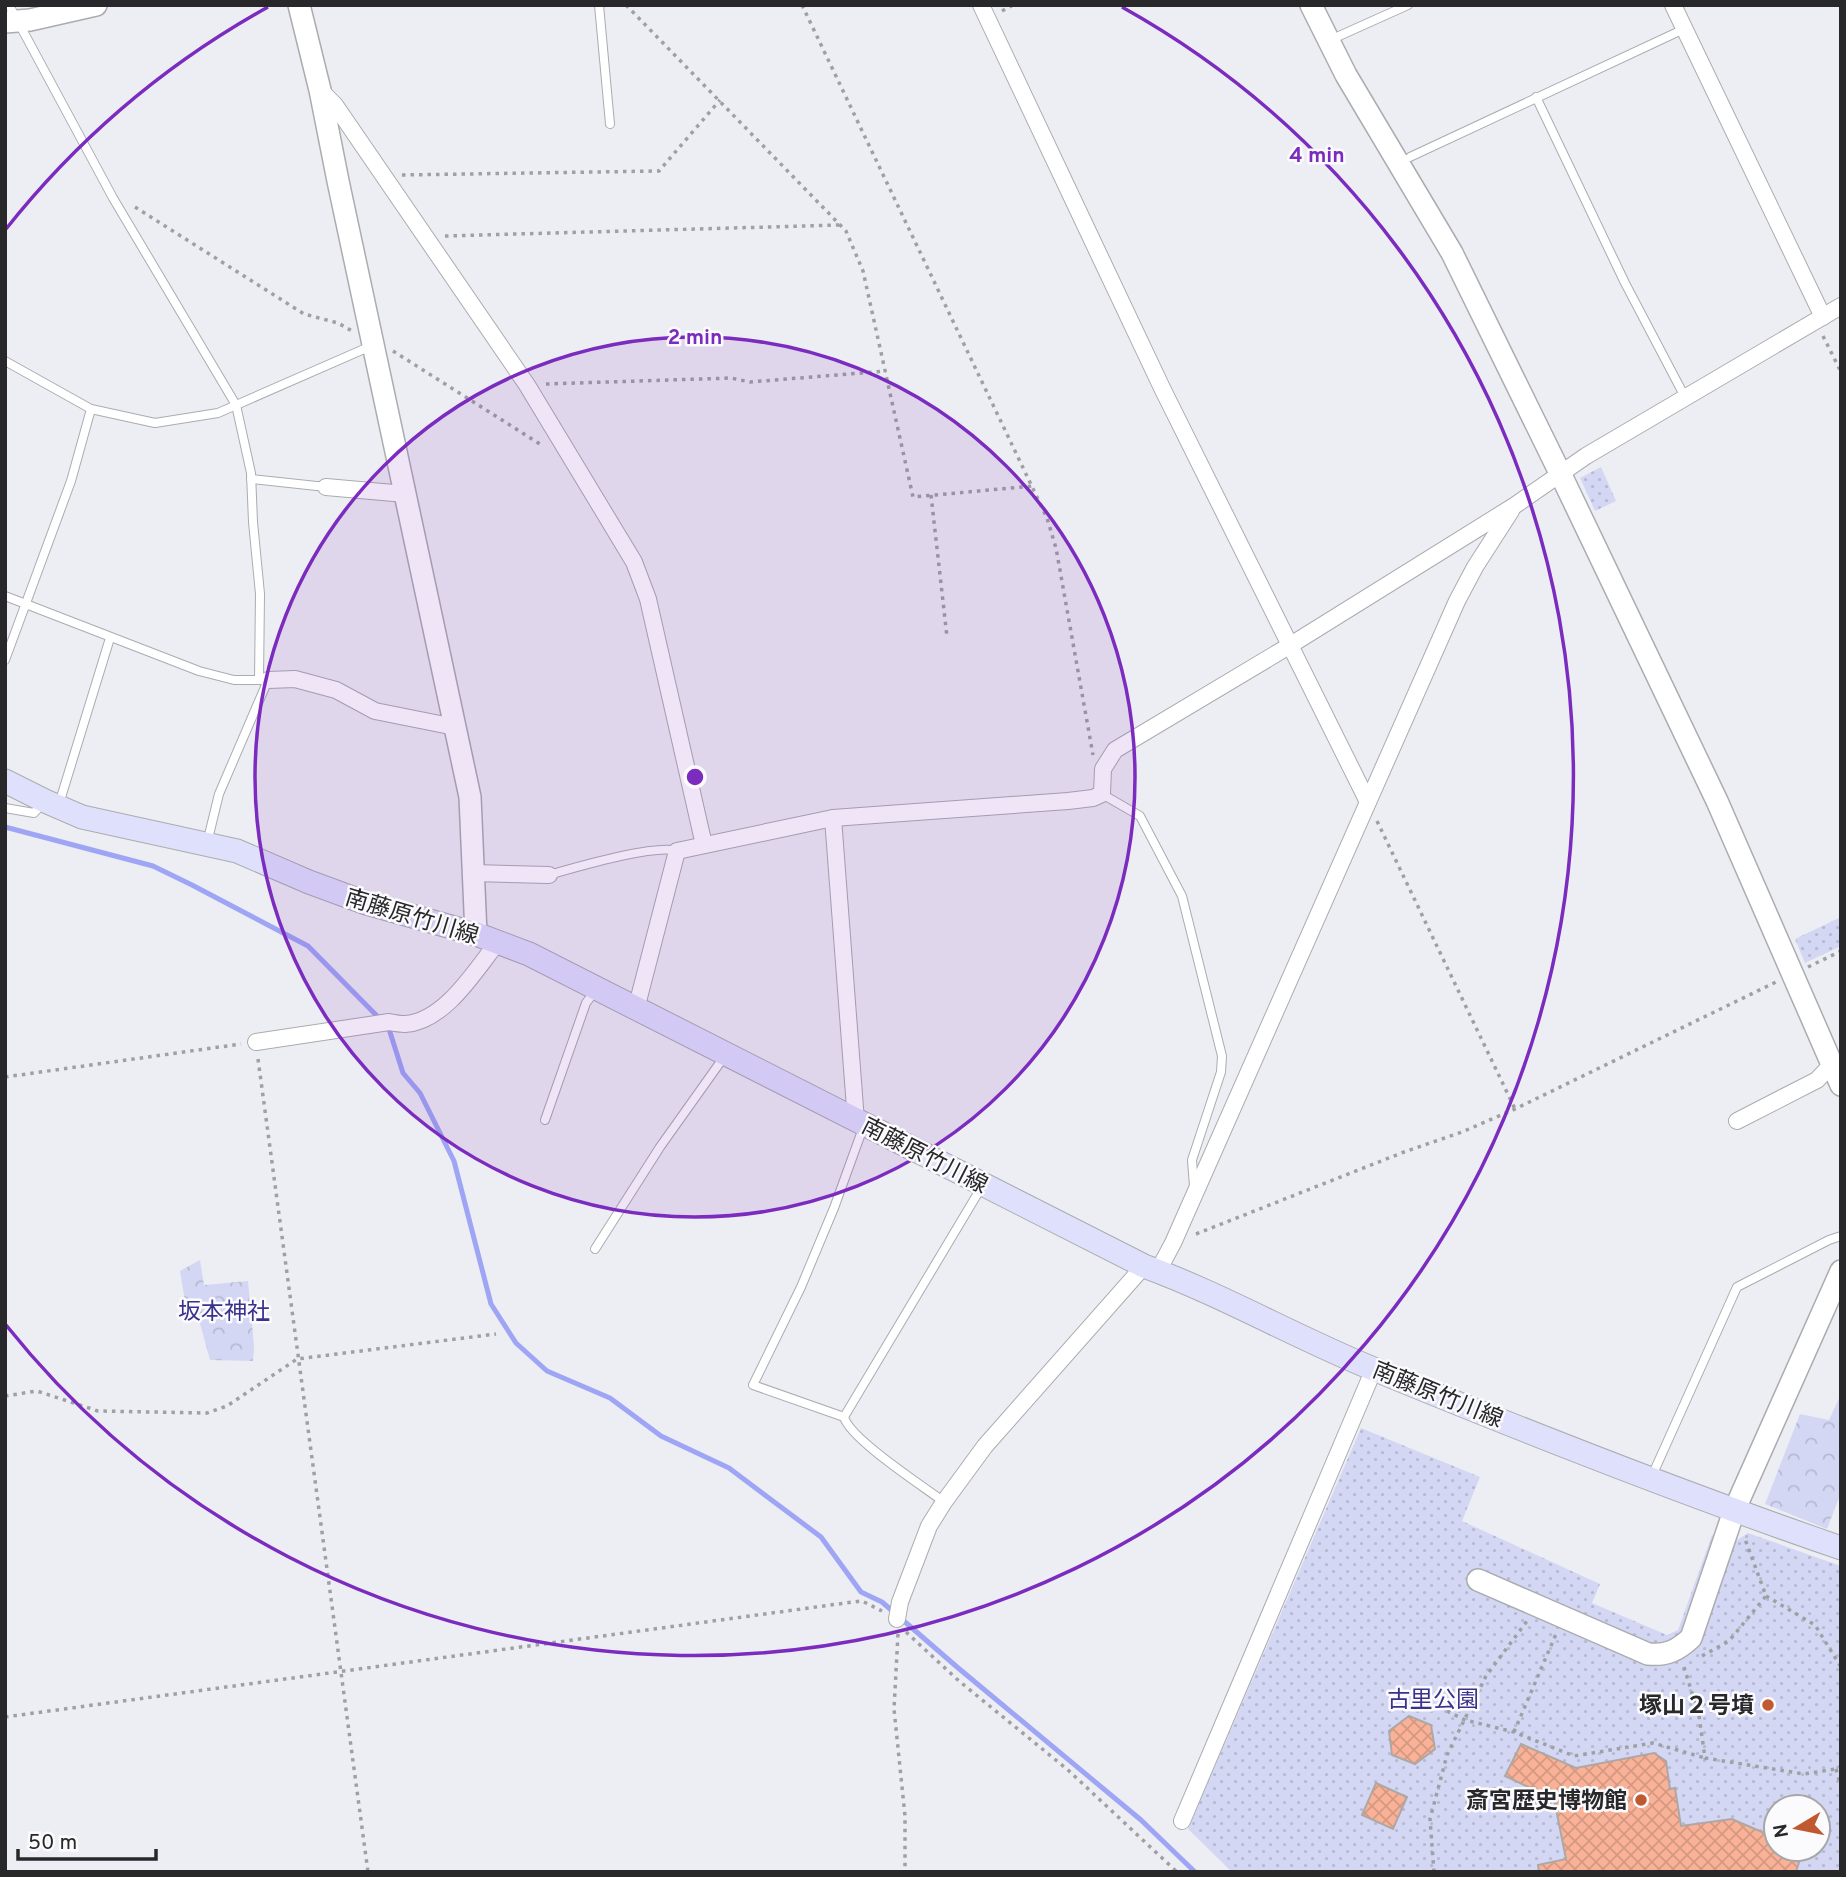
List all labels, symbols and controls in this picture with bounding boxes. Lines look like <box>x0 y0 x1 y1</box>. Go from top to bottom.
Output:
text: 4 min <box>1289 143 1345 170</box>
text: 2 min <box>668 325 722 352</box>
centre of rings <box>683 765 707 789</box>
street label: 南藤原竹川線 <box>341 884 481 952</box>
street label: 南藤原竹川線 <box>856 1113 992 1201</box>
park label: 坂本神社 <box>178 1299 270 1328</box>
street label: 南藤原竹川線 <box>1368 1357 1506 1436</box>
park label: 古里公園 <box>1387 1687 1479 1716</box>
place label: 塚山２号墳 <box>1639 1693 1754 1722</box>
marker: 塚山２号墳 <box>1760 1697 1776 1713</box>
place label: 斎宮歴史博物館 <box>1466 1788 1627 1817</box>
marker: 斎宮歴史博物館 <box>1633 1792 1649 1808</box>
north arrow <box>1762 1793 1832 1863</box>
scale bar <box>18 1818 156 1862</box>
text: N <box>1769 1822 1795 1839</box>
text: 50 m <box>28 1830 77 1857</box>

